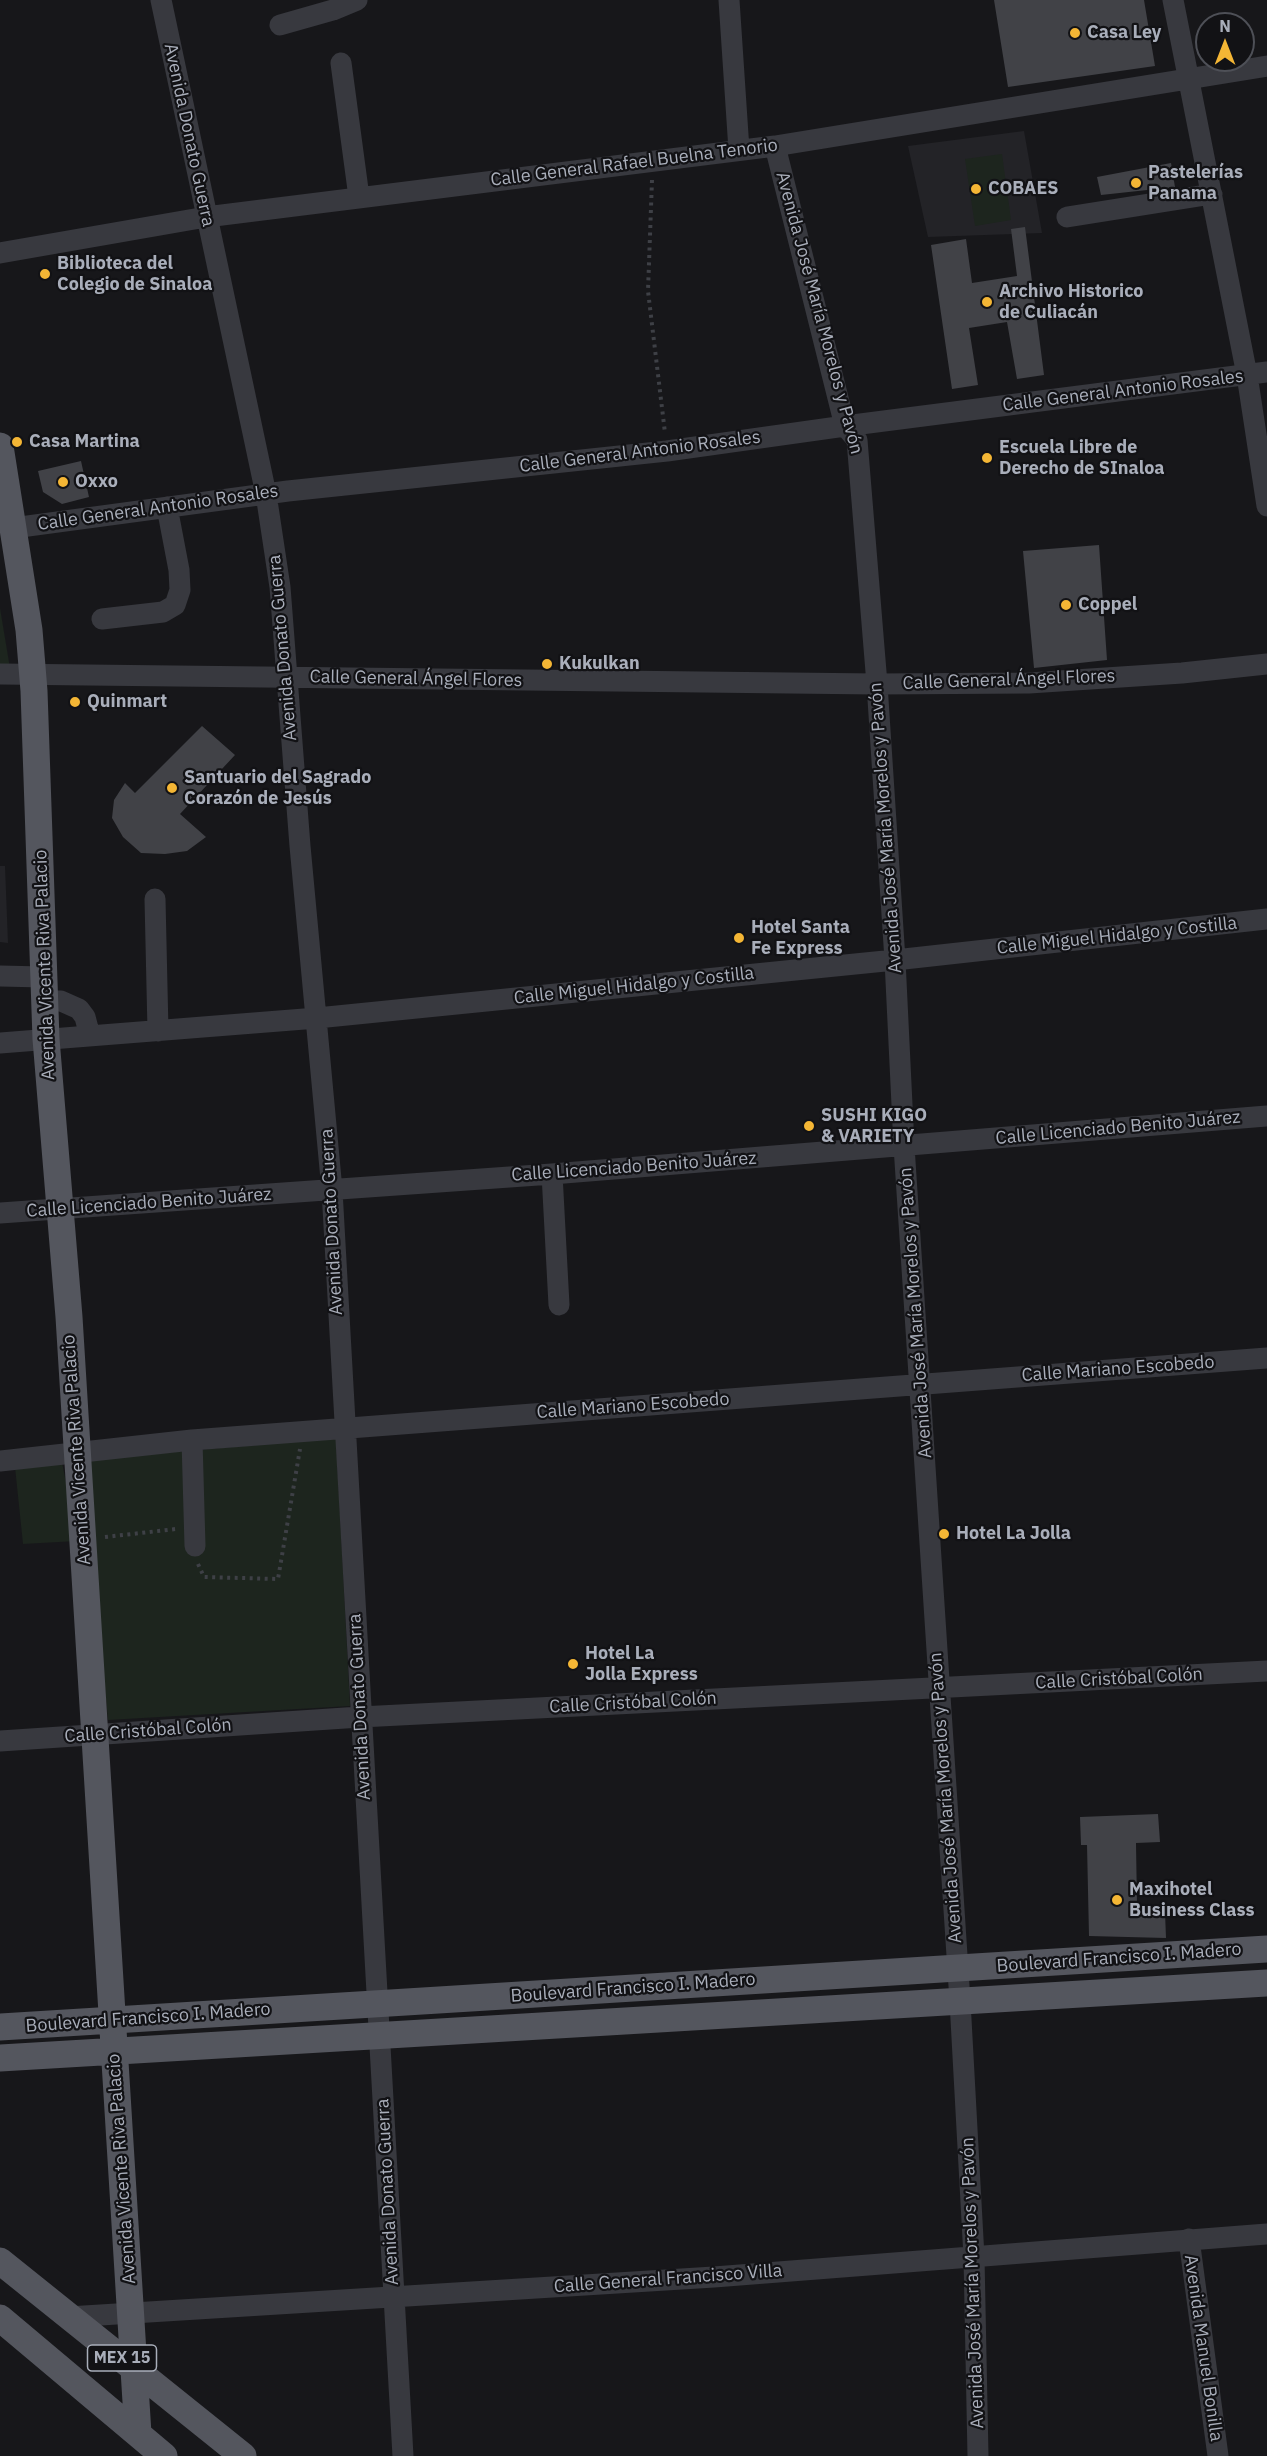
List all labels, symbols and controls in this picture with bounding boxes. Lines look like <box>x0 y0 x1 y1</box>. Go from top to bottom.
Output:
north arrow <box>1195 12 1255 72</box>
text: N <box>1219 16 1231 36</box>
place label: Casa Ley <box>1087 22 1161 44</box>
marker: Casa Ley <box>1068 26 1082 40</box>
street label: Avenida Donato Guerra <box>159 41 219 229</box>
street label: Calle General Rafael Buelna Tenorio <box>489 135 779 191</box>
place label: Pastelerías Panama <box>1148 162 1243 204</box>
street label: Avenida José María Morelos y Pavón <box>771 169 867 457</box>
marker: Pastelerías Panama <box>1129 176 1143 190</box>
place label: COBAES <box>988 178 1059 200</box>
marker: COBAES <box>969 182 983 196</box>
place label: Biblioteca del Colegio de Sinaloa <box>57 253 212 296</box>
marker: Biblioteca del Colegio de Sinaloa <box>38 267 52 281</box>
place label: Archivo Historico de Culiacán <box>999 281 1144 324</box>
marker: Archivo Historico de Culiacán <box>980 295 994 309</box>
street label: Calle General Antonio Rosales <box>1001 365 1245 417</box>
street label: Calle General Antonio Rosales <box>518 426 762 478</box>
place label: Casa Martina <box>29 431 140 453</box>
marker: Casa Martina <box>10 435 24 449</box>
place label: Escuela Libre de Derecho de SInaloa <box>999 437 1165 480</box>
marker: Escuela Libre de Derecho de SInaloa <box>980 451 994 465</box>
place label: Oxxo <box>75 471 118 493</box>
marker: Oxxo <box>56 475 70 489</box>
street label: Calle General Antonio Rosales <box>36 480 280 536</box>
street label: Avenida Donato Guerra <box>264 554 302 742</box>
place label: Coppel <box>1078 594 1137 616</box>
marker: Coppel <box>1059 598 1073 612</box>
place label: Kukulkan <box>559 653 640 675</box>
marker: Kukulkan <box>540 657 554 671</box>
street label: Calle General Ángel Flores <box>902 665 1116 695</box>
street label: Calle General Ángel Flores <box>309 666 523 692</box>
street label: Avenida José María Morelos y Pavón <box>865 682 907 974</box>
place label: Quinmart <box>87 691 167 713</box>
marker: Quinmart <box>68 695 82 709</box>
place label: Santuario del Sagrado Corazón de Jesús <box>184 767 371 810</box>
marker: Santuario del Sagrado Corazón de Jesús <box>165 781 179 795</box>
street label: Avenida Vicente Riva Palacio <box>30 849 60 1081</box>
street label: Calle Miguel Hidalgo y Costilla <box>996 913 1238 959</box>
place label: Hotel Santa Fe Express <box>751 917 850 960</box>
marker: Hotel Santa Fe Express <box>732 931 746 945</box>
street label: Calle Miguel Hidalgo y Costilla <box>513 963 755 1009</box>
place label: SUSHI KIGO & VARIETY <box>821 1105 927 1148</box>
street label: Calle Licenciado Benito Juárez <box>995 1107 1241 1149</box>
marker: SUSHI KIGO & VARIETY <box>802 1119 816 1133</box>
street label: Avenida Donato Guerra <box>316 1128 348 1316</box>
street label: Calle Licenciado Benito Juárez <box>511 1148 757 1186</box>
street label: Avenida José María Morelos y Pavón <box>895 1167 937 1459</box>
street label: Calle Licenciado Benito Juárez <box>26 1184 272 1222</box>
street label: Avenida Vicente Riva Palacio <box>58 1334 96 1566</box>
street label: Calle Mariano Escobedo <box>1021 1351 1215 1387</box>
street label: Calle Mariano Escobedo <box>536 1388 730 1424</box>
place label: Hotel La Jolla <box>956 1523 1071 1545</box>
marker: Hotel La Jolla <box>937 1527 951 1541</box>
street label: Avenida Donato Guerra <box>344 1613 376 1801</box>
place label: Hotel La Jolla Express <box>585 1643 698 1686</box>
street label: Avenida José María Morelos y Pavón <box>925 1652 967 1944</box>
marker: Hotel La Jolla Express <box>566 1657 580 1671</box>
street label: Calle Cristóbal Colón <box>1035 1664 1203 1694</box>
street label: Calle Cristóbal Colón <box>549 1688 717 1718</box>
street label: Calle Cristóbal Colón <box>64 1714 232 1748</box>
place label: Maxihotel Business Class <box>1129 1879 1254 1922</box>
marker: Maxihotel Business Class <box>1110 1893 1124 1907</box>
street label: Boulevard Francisco I. Madero <box>996 1939 1242 1977</box>
street label: Boulevard Francisco I. Madero <box>510 1969 756 2007</box>
street label: Boulevard Francisco I. Madero <box>25 1999 271 2037</box>
street label: Avenida Vicente Riva Palacio <box>103 2053 141 2285</box>
street label: Avenida Donato Guerra <box>372 2098 404 2286</box>
street label: Avenida José María Morelos y Pavón <box>957 2137 989 2429</box>
street label: Avenida Manuel Bonilla <box>1179 2253 1227 2443</box>
street label: Calle General Francisco Villa <box>553 2260 783 2298</box>
road number: MEX 15 <box>88 2345 156 2371</box>

